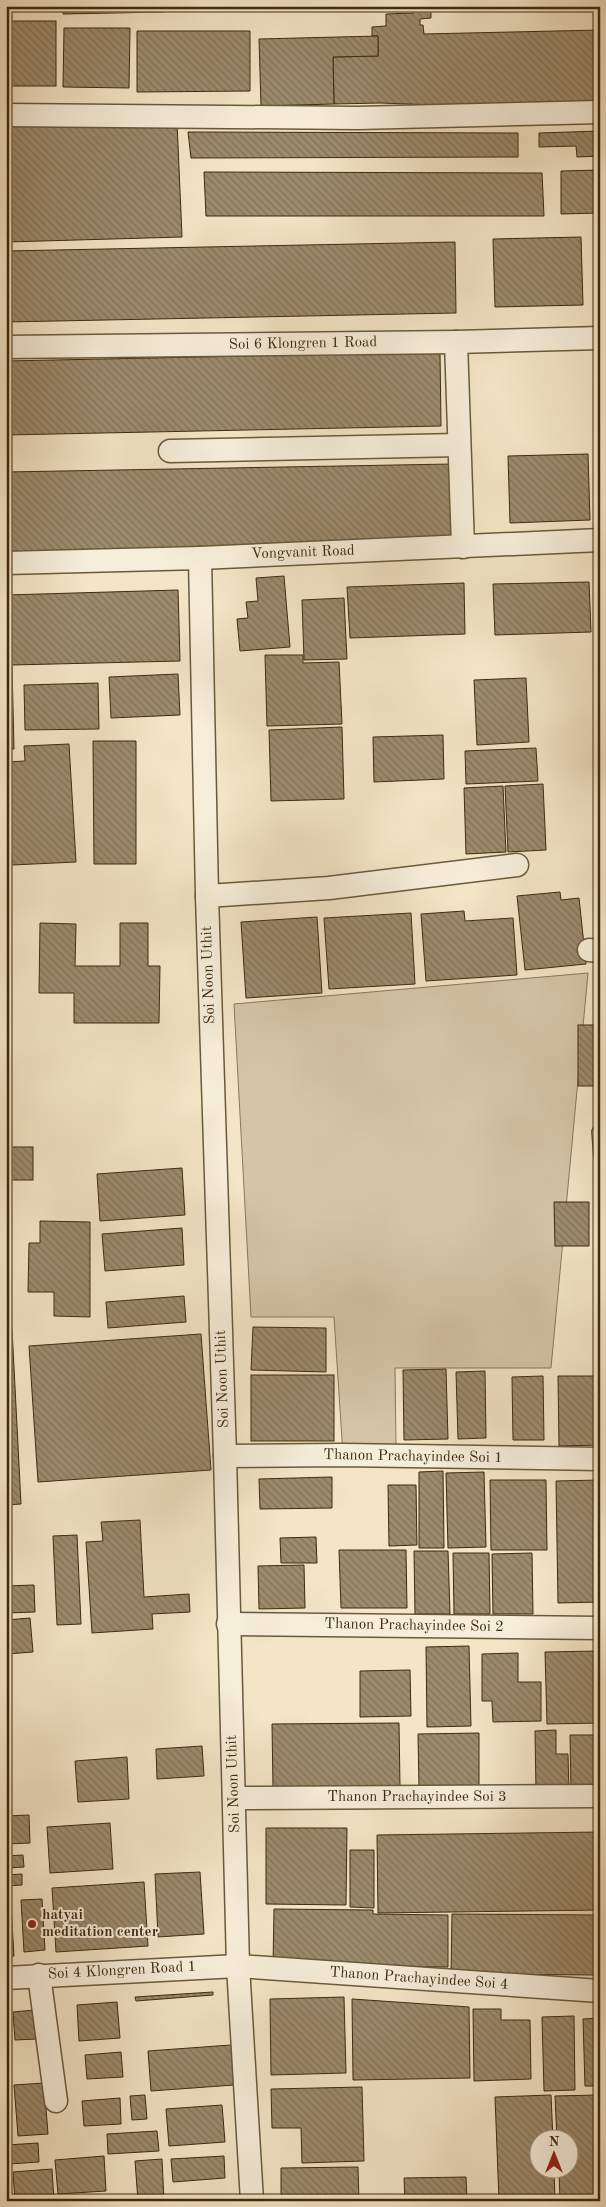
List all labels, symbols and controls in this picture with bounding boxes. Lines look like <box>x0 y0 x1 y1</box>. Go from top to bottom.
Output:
street label: Soi 6 Klongren 1 Road <box>229 335 378 353</box>
street label: Vongvanit Road <box>251 544 355 562</box>
street label: Soi Noon Uthit <box>200 926 218 1024</box>
street label: Soi Noon Uthit <box>214 1330 232 1428</box>
street label: Thanon Prachayindee Soi 1 <box>323 1448 503 1466</box>
street label: Thanon Prachayindee Soi 2 <box>324 1617 504 1635</box>
street label: Soi Noon Uthit <box>225 1735 243 1833</box>
street label: Thanon Prachayindee Soi 3 <box>327 1790 507 1805</box>
place label: hatyai meditation center <box>42 1908 159 1940</box>
marker: hatyai meditation center <box>26 1918 38 1930</box>
street label: Soi 4 Klongren Road 1 <box>47 1960 197 1982</box>
street label: Thanon Prachayindee Soi 4 <box>329 1965 509 1993</box>
north arrow <box>528 2130 578 2180</box>
text: N <box>549 2135 560 2149</box>

